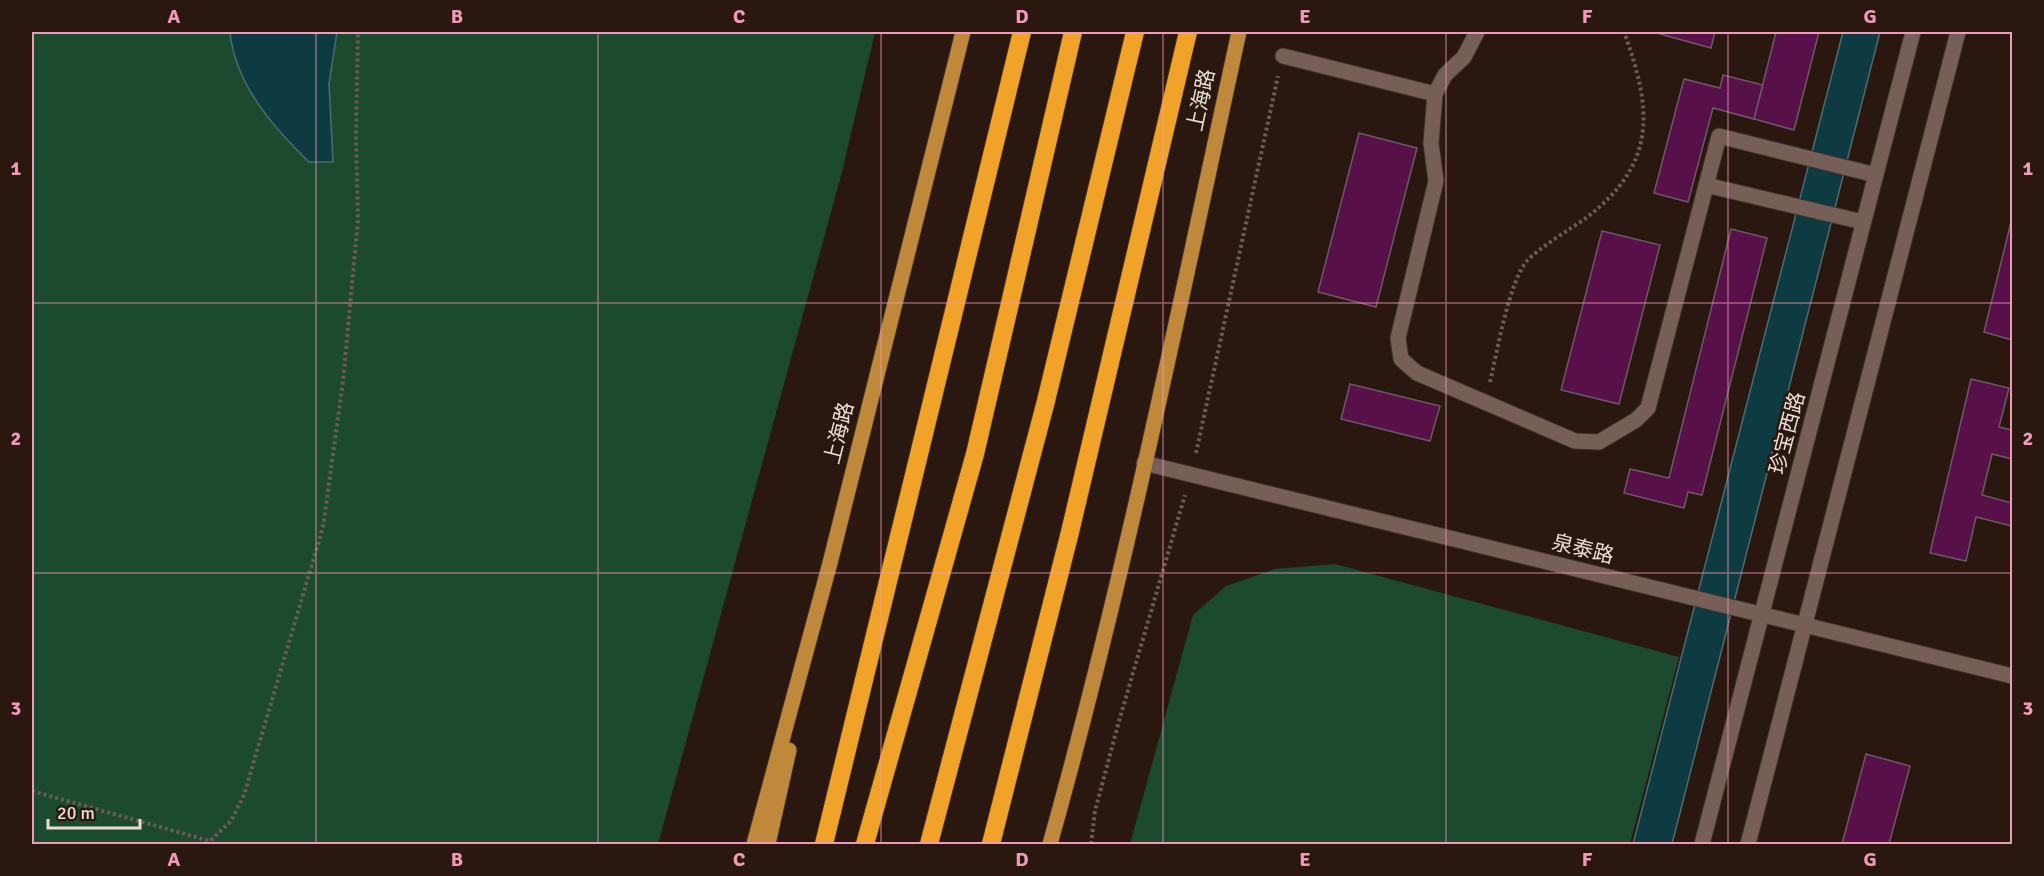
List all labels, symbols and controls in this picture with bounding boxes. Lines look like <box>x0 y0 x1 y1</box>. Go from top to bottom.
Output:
text: A <box>168 4 181 29</box>
text: B <box>451 4 463 29</box>
text: C <box>733 4 745 29</box>
text: D <box>1015 4 1029 29</box>
text: E <box>1299 4 1311 29</box>
text: F <box>1582 4 1593 29</box>
text: G <box>1863 4 1877 29</box>
street label: 上海路 <box>1182 66 1220 134</box>
text: 1 <box>11 156 22 181</box>
text: 1 <box>2023 156 2034 181</box>
street label: 珍宝西路 <box>1764 389 1810 477</box>
street label: 上海路 <box>819 399 859 467</box>
text: 2 <box>11 426 21 451</box>
text: 2 <box>2023 426 2033 451</box>
street label: 泉泰路 <box>1549 529 1617 569</box>
text: 3 <box>11 696 21 721</box>
text: 3 <box>2023 696 2033 721</box>
scale bar <box>48 792 140 830</box>
text: 20 m <box>57 802 95 824</box>
text: A <box>168 847 181 872</box>
text: B <box>451 847 463 872</box>
text: C <box>733 847 745 872</box>
text: D <box>1015 847 1029 872</box>
text: E <box>1299 847 1311 872</box>
text: F <box>1582 847 1593 872</box>
text: G <box>1863 847 1877 872</box>

